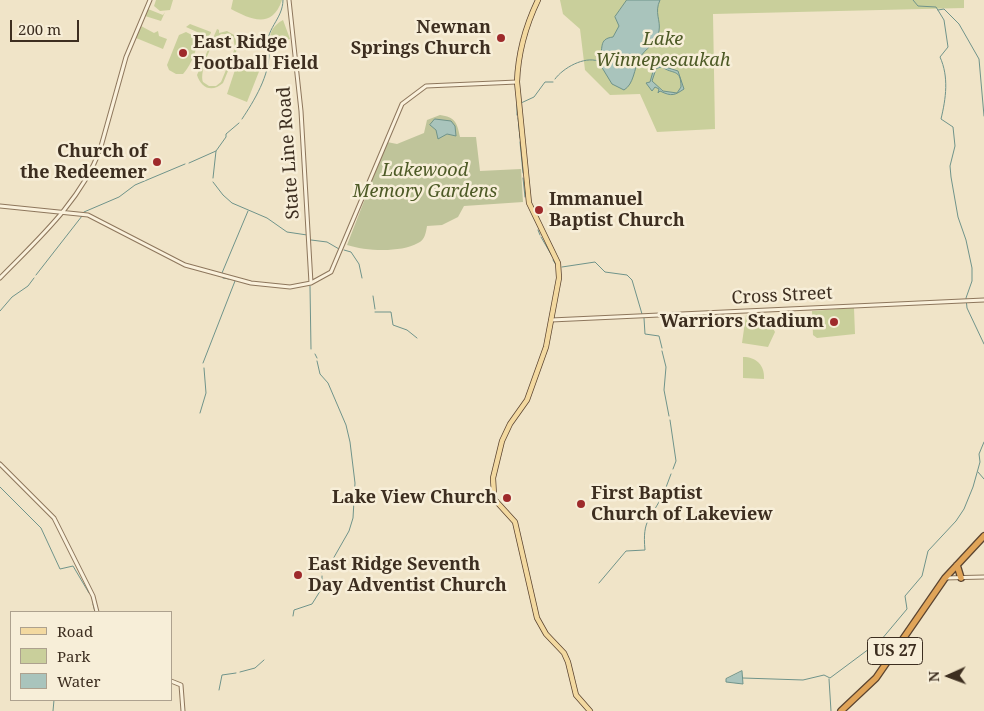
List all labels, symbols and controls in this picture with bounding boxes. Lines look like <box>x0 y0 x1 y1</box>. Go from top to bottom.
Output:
scale bar <box>12 10 81 42</box>
place label: Newnan Springs Church <box>351 17 491 59</box>
text: 200 m <box>18 19 61 39</box>
park label: Lake Winnepesaukah <box>596 29 730 72</box>
place label: East Ridge Football Field <box>193 32 319 74</box>
marker: Newnan Springs Church <box>495 32 507 44</box>
marker: East Ridge Football Field <box>177 47 189 59</box>
street label: State Line Road <box>274 86 304 220</box>
place label: Church of the Redeemer <box>20 141 147 183</box>
marker: Church of the Redeemer <box>151 156 163 168</box>
park label: Lakewood Memory Gardens <box>353 160 497 202</box>
place label: Immanuel Baptist Church <box>549 189 685 232</box>
marker: Immanuel Baptist Church <box>533 204 545 216</box>
street label: Cross Street <box>731 283 833 309</box>
place label: Warriors Stadium <box>660 311 824 333</box>
marker: Warriors Stadium <box>828 316 840 328</box>
place label: First Baptist Church of Lakeview <box>591 483 773 526</box>
place label: Lake View Church <box>332 487 497 509</box>
marker: Lake View Church <box>501 492 513 504</box>
marker: First Baptist Church of Lakeview <box>575 498 587 510</box>
place label: East Ridge Seventh Day Adventist Church <box>308 554 507 596</box>
marker: East Ridge Seventh Day Adventist Church <box>292 569 304 581</box>
legend <box>10 611 172 701</box>
text: Road <box>57 621 93 641</box>
road number: US 27 <box>868 637 922 664</box>
text: Park <box>57 646 90 666</box>
north arrow <box>924 651 974 701</box>
text: Water <box>57 671 100 691</box>
text: N <box>924 671 943 682</box>

